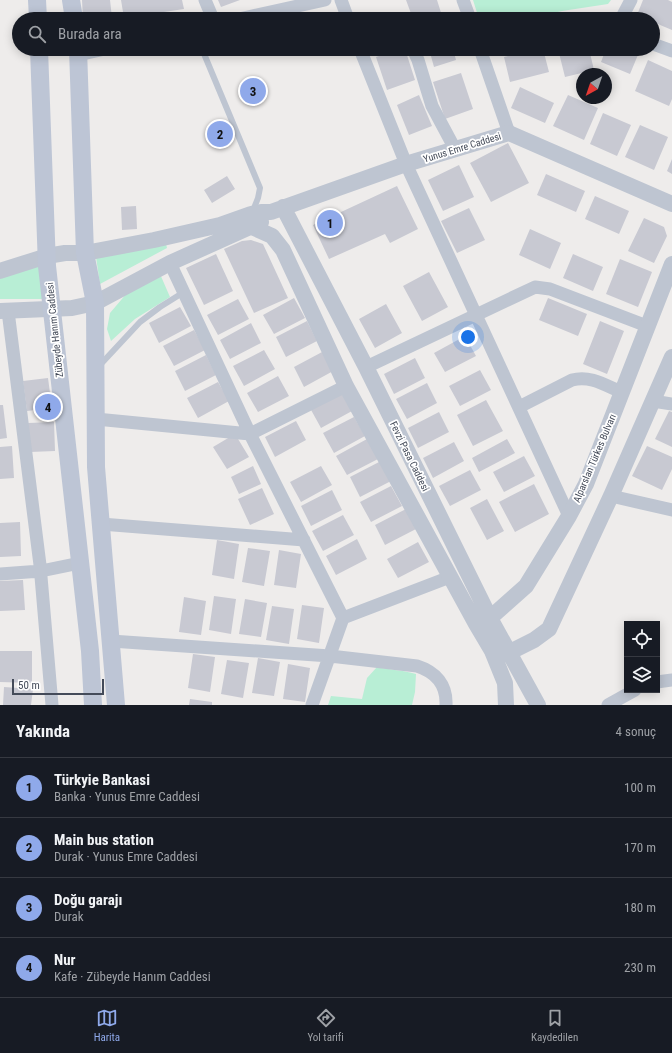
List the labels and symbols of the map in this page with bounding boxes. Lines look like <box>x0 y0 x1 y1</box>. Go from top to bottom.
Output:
north arrow <box>576 68 612 104</box>
pin: 3 <box>240 76 266 106</box>
pin: 2 <box>207 119 233 149</box>
street label: Yunus Emre Caddesi <box>422 130 502 165</box>
pin: 1 <box>317 208 343 238</box>
street label: Zübeyde Hanım Caddesi <box>44 282 65 378</box>
your location <box>458 327 478 347</box>
pin: 4 <box>35 392 61 422</box>
street label: Alparslan Türkes Bulvarı <box>571 412 618 504</box>
street label: Fevzi Pasa Caddesi <box>388 419 431 493</box>
scale bar <box>12 677 104 696</box>

